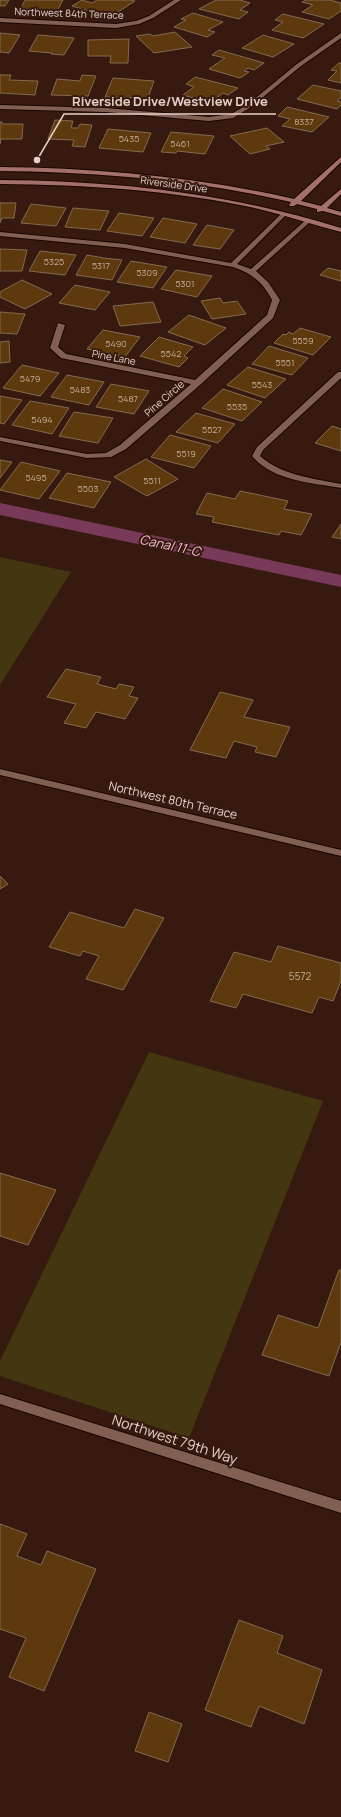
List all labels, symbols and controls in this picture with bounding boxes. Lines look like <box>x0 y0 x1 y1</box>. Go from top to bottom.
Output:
street label: Northwest 84th Terrace <box>14 4 124 22</box>
callout: Riverside Drive/Westview Drive <box>64 89 276 114</box>
text: Riverside Drive/Westview Drive <box>72 92 268 110</box>
house number: 8337 <box>294 115 314 128</box>
house number: 5435 <box>119 132 139 145</box>
house number: 5461 <box>170 137 190 150</box>
street label: Riverside Drive <box>140 172 209 196</box>
house number: 5325 <box>44 255 64 268</box>
house number: 5317 <box>92 259 111 272</box>
house number: 5309 <box>136 266 158 279</box>
house number: 5301 <box>175 277 195 290</box>
house number: 5559 <box>292 334 314 347</box>
house number: 5490 <box>105 337 127 350</box>
street label: Pine Lane <box>91 346 137 368</box>
house number: 5542 <box>161 347 181 360</box>
house number: 5551 <box>275 356 295 369</box>
house number: 5479 <box>20 372 40 385</box>
street label: Pine Circle <box>141 377 187 419</box>
house number: 5543 <box>252 378 272 391</box>
house number: 5483 <box>70 383 90 396</box>
house number: 5487 <box>118 392 139 405</box>
house number: 5535 <box>227 400 247 413</box>
house number: 5494 <box>31 413 53 426</box>
house number: 5527 <box>202 423 222 436</box>
house number: 5519 <box>176 447 196 460</box>
house number: 5495 <box>25 471 47 484</box>
house number: 5511 <box>143 474 161 487</box>
house number: 5503 <box>78 482 98 495</box>
water label: Canal 11-C <box>138 530 204 561</box>
street label: Northwest 80th Terrace <box>107 777 239 823</box>
house number: 5572 <box>289 969 311 983</box>
street label: Northwest 79th Way <box>110 1410 241 1468</box>

